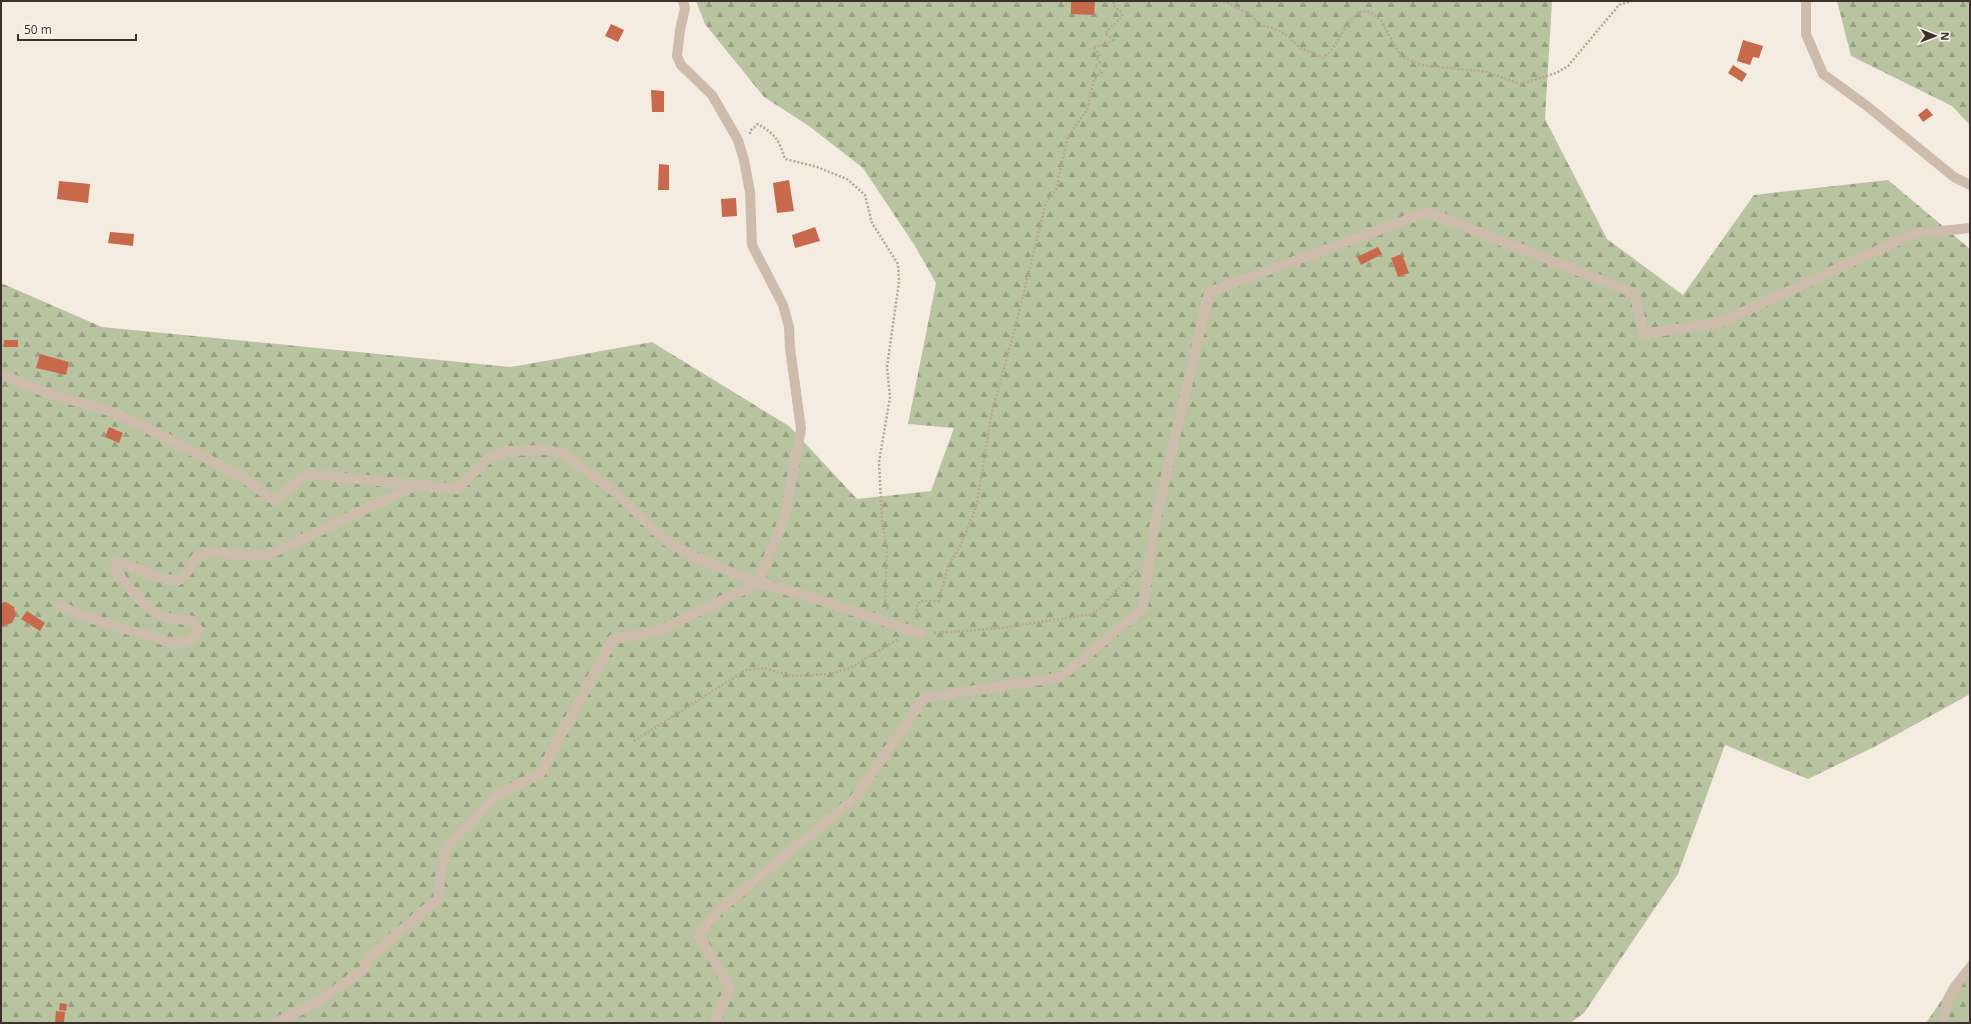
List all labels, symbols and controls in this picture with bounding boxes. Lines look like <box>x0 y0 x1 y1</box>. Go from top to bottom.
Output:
scale bar <box>18 16 136 42</box>
north arrow <box>1915 16 1955 56</box>
text: 50 m <box>24 21 52 38</box>
text: N <box>1938 32 1953 41</box>

